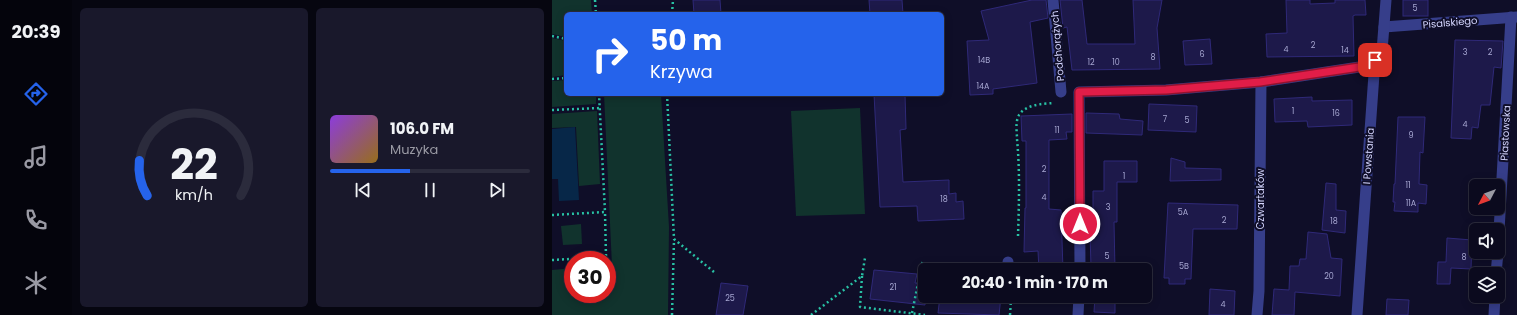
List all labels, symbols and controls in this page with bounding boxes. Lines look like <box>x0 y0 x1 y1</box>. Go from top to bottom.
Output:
house number: 5 <box>1412 3 1418 14</box>
street label: Podchorążych <box>1047 10 1068 82</box>
street label: Pisalskiego <box>1422 13 1478 32</box>
text: 20:39 <box>11 19 61 44</box>
text: 50 m <box>650 21 722 60</box>
icon: right <box>584 28 636 80</box>
house number: 2 <box>1311 40 1316 51</box>
pin <box>1358 43 1392 77</box>
house number: 4 <box>1283 44 1289 55</box>
house number: 14 <box>1341 45 1349 56</box>
house number: 3 <box>1463 47 1468 58</box>
house number: 2 <box>1488 47 1493 58</box>
house number: 6 <box>1199 49 1205 60</box>
icon: arrive <box>1364 49 1386 71</box>
house number: 8 <box>1150 52 1156 63</box>
house number: 14B <box>978 55 990 66</box>
house number: 12 <box>1087 57 1095 68</box>
house number: 10 <box>1112 57 1120 68</box>
text: Krzywa <box>650 59 713 84</box>
icon: directions <box>22 80 50 108</box>
house number: 14A <box>977 81 990 92</box>
street label: Piastowska <box>1497 105 1514 161</box>
house number: 1 <box>1292 106 1294 117</box>
house number: 16 <box>1332 108 1340 119</box>
house number: 7 <box>1163 114 1168 125</box>
house number: 5 <box>1184 115 1190 126</box>
text: 106.0 FM <box>390 118 454 139</box>
house number: 4 <box>1462 119 1468 130</box>
house number: 11 <box>1054 125 1060 136</box>
street label: I Powstania <box>1359 127 1378 185</box>
house number: 9 <box>1408 130 1414 141</box>
text: 22 <box>170 134 218 193</box>
text: Muzyka <box>390 140 438 159</box>
icon: music <box>22 143 50 171</box>
house number: 2 <box>1042 164 1047 175</box>
street label: Czwartaków <box>1253 168 1268 230</box>
house number: 1 <box>1123 171 1125 182</box>
icon: previous <box>352 179 374 201</box>
icon: pause <box>419 179 441 201</box>
icon: next <box>486 179 508 201</box>
north arrow <box>1469 179 1505 215</box>
map controls <box>1469 179 1505 303</box>
house number: 11 <box>1405 180 1411 191</box>
text: km/h <box>175 184 213 204</box>
house number: 4 <box>1041 192 1047 203</box>
house number: 18 <box>940 194 948 205</box>
house number: 11A <box>1406 198 1417 209</box>
house number: 3 <box>1106 202 1111 213</box>
position arrow <box>1059 203 1101 245</box>
icon: phone <box>22 206 50 234</box>
house number: 5A <box>1178 207 1189 218</box>
house number: 2 <box>1222 215 1227 226</box>
house number: 18 <box>1330 216 1338 227</box>
button: sound <box>1469 223 1505 259</box>
speed limit sign: 30 <box>564 251 616 303</box>
house number: 5 <box>1104 251 1110 262</box>
house number: 8 <box>1461 252 1467 263</box>
house number: 5B <box>1179 261 1189 272</box>
button: layers <box>1469 267 1505 303</box>
icon: climate <box>22 269 50 297</box>
house number: 20 <box>1324 271 1334 282</box>
text: 20:40 · 1 min · 170 m <box>962 272 1108 293</box>
house number: 21 <box>889 282 897 293</box>
house number: 25 <box>725 293 735 304</box>
house number: 4 <box>1220 299 1226 310</box>

